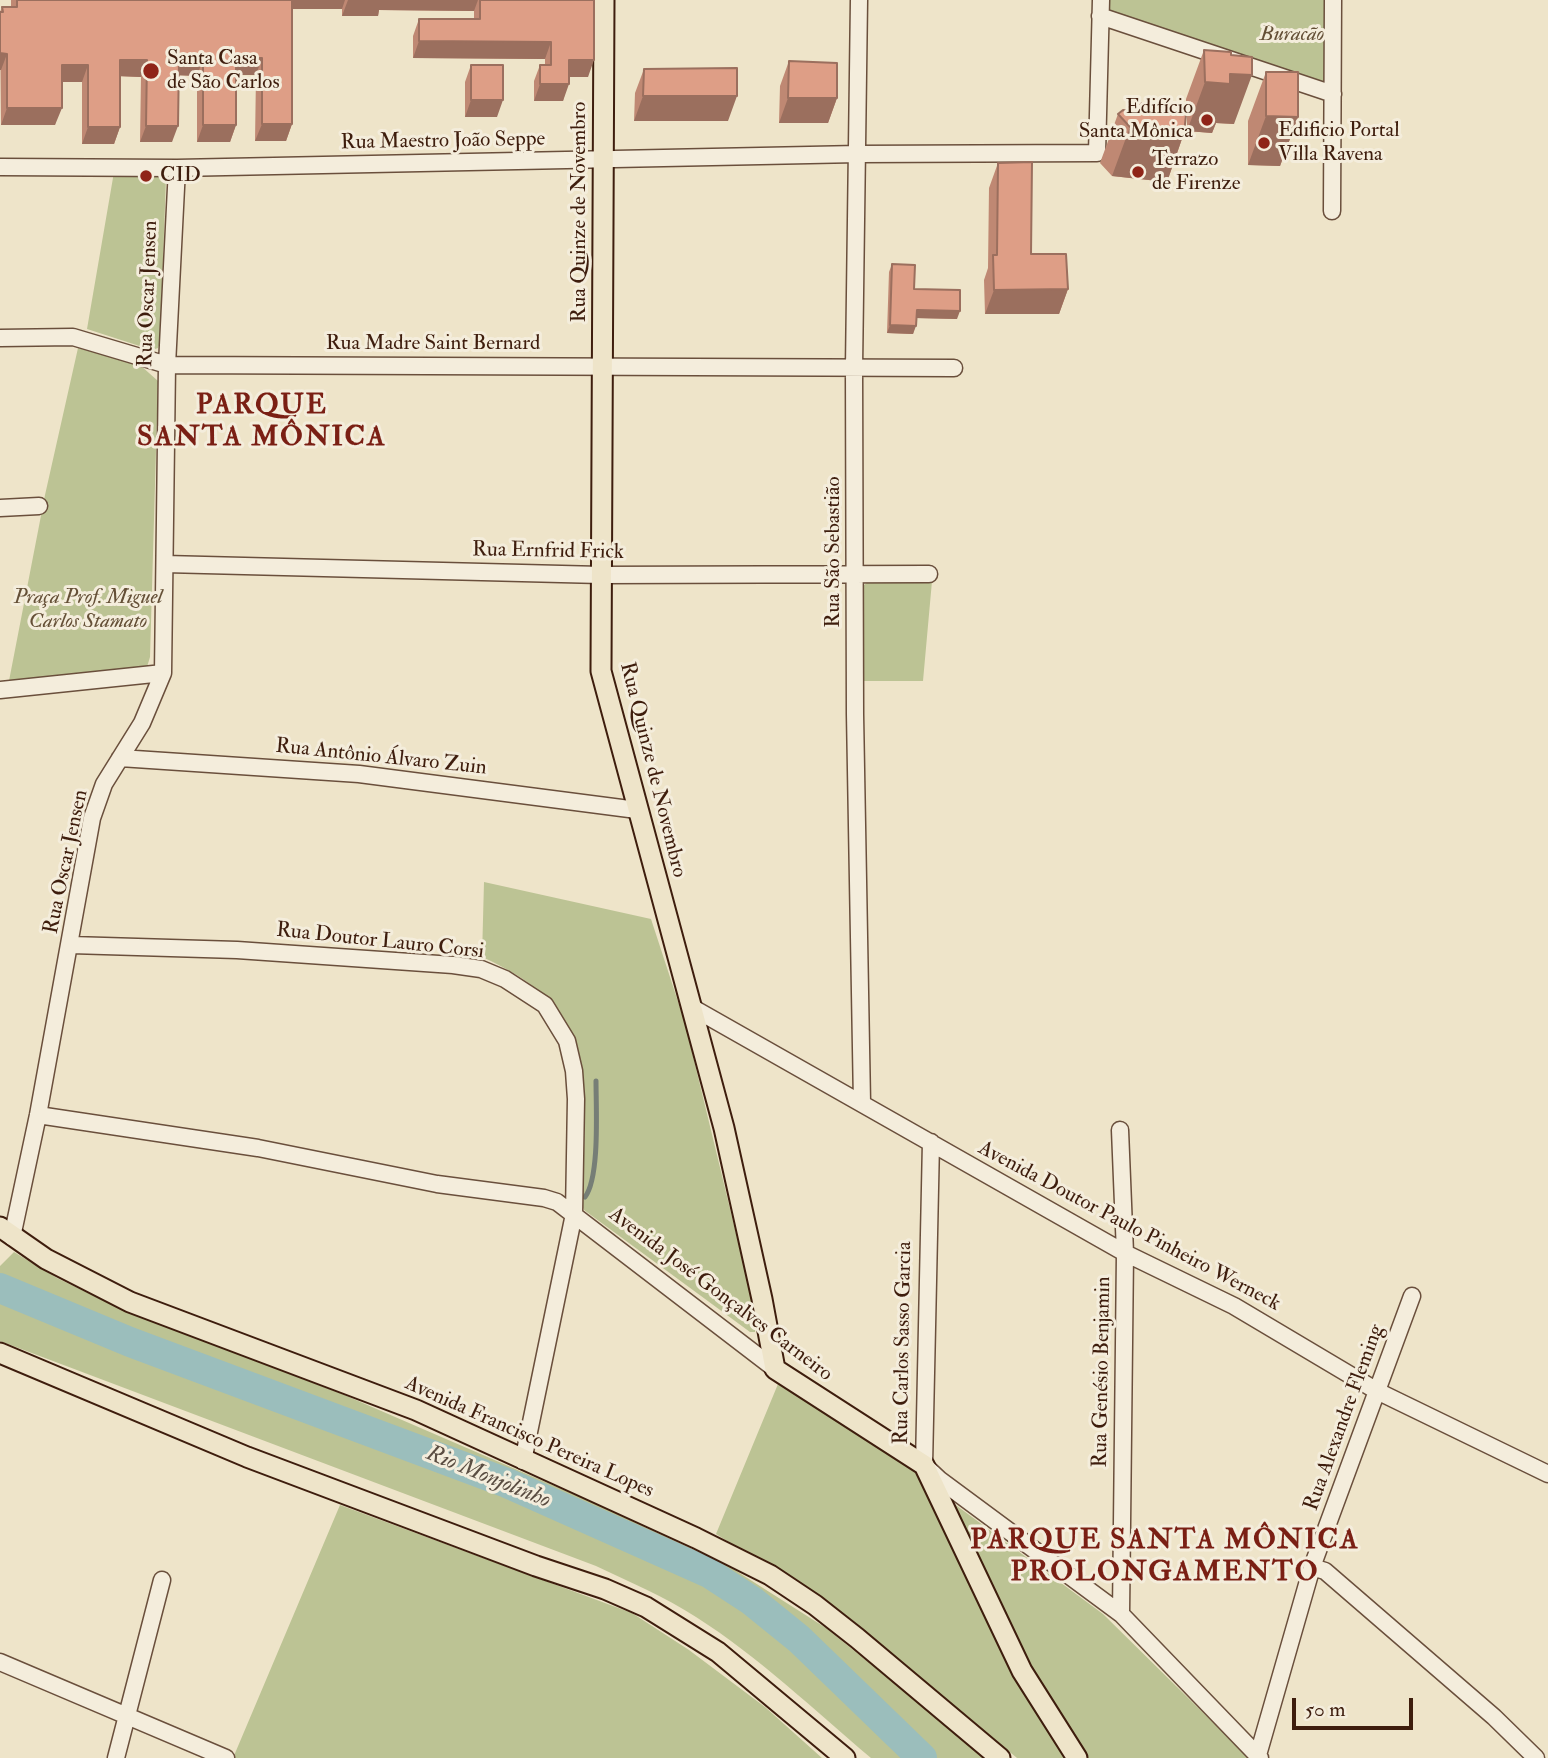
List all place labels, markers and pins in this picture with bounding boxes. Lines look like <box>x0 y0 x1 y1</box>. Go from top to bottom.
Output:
place label: Santa Casa de São Carlos <box>167 46 280 96</box>
marker: Santa Casa de São Carlos <box>141 61 161 81</box>
place label: Edifício Santa Mônica <box>1079 95 1193 145</box>
marker: Edifício Santa Mônica <box>1199 112 1215 128</box>
place label: Edificio Portal Villa Ravena <box>1278 118 1400 168</box>
marker: Edificio Portal Villa Ravena <box>1256 135 1272 151</box>
place label: Terrazo de Firenze <box>1152 147 1240 197</box>
place label: CID <box>160 163 201 189</box>
marker: Terrazo de Firenze <box>1130 164 1146 180</box>
marker: CID <box>138 168 154 184</box>

